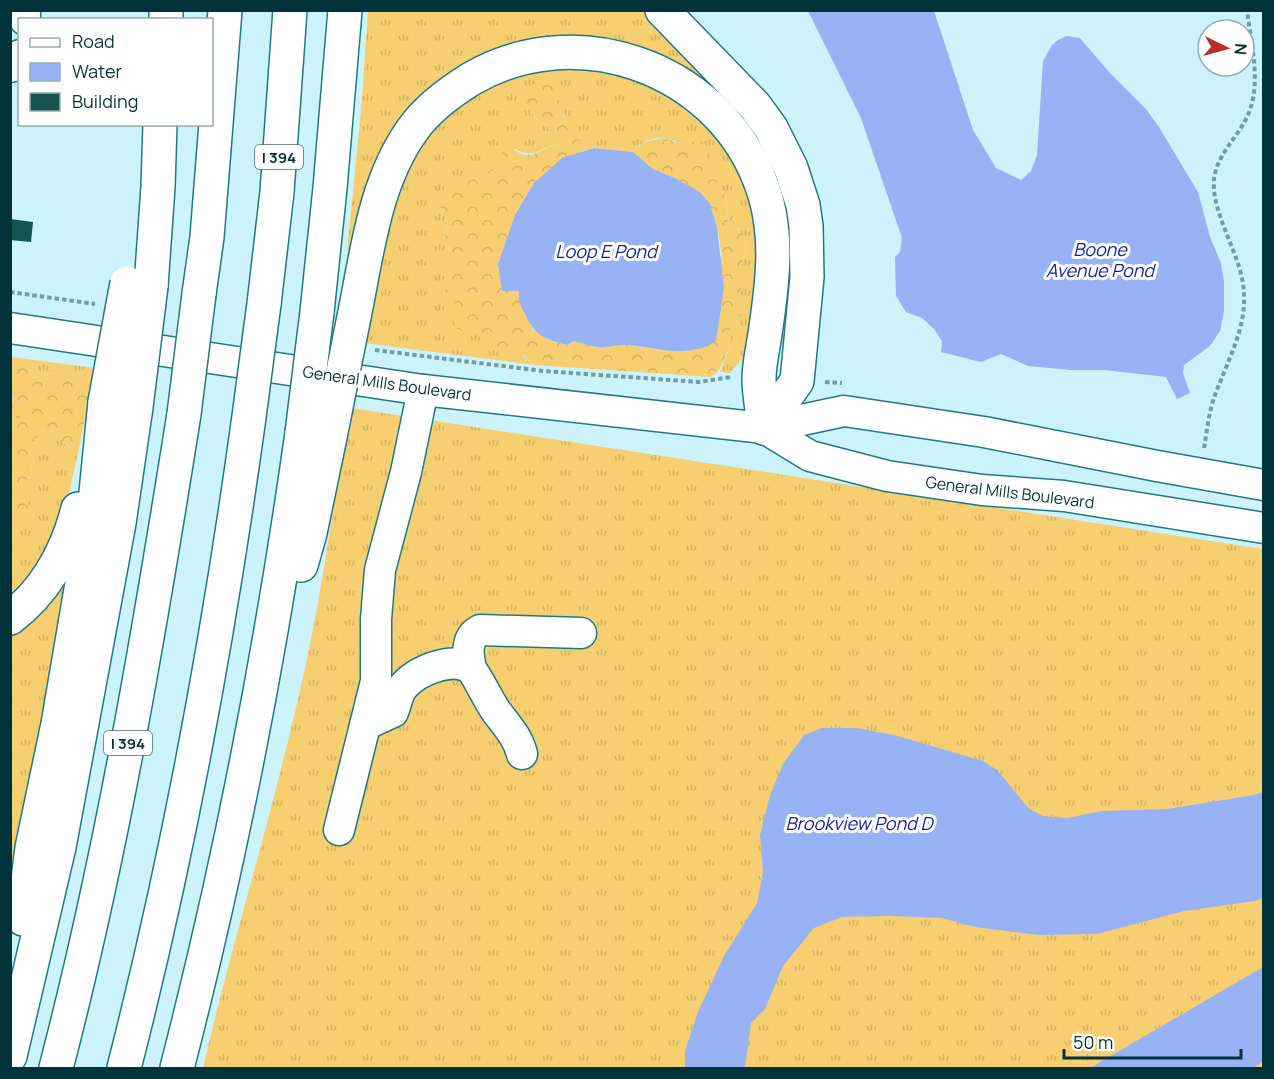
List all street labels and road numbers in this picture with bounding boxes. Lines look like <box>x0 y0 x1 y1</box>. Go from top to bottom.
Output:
road number: I 394 <box>255 145 303 169</box>
street label: General Mills Boulevard <box>301 360 473 406</box>
street label: General Mills Boulevard <box>924 471 1096 513</box>
road number: I 394 <box>104 731 152 755</box>

